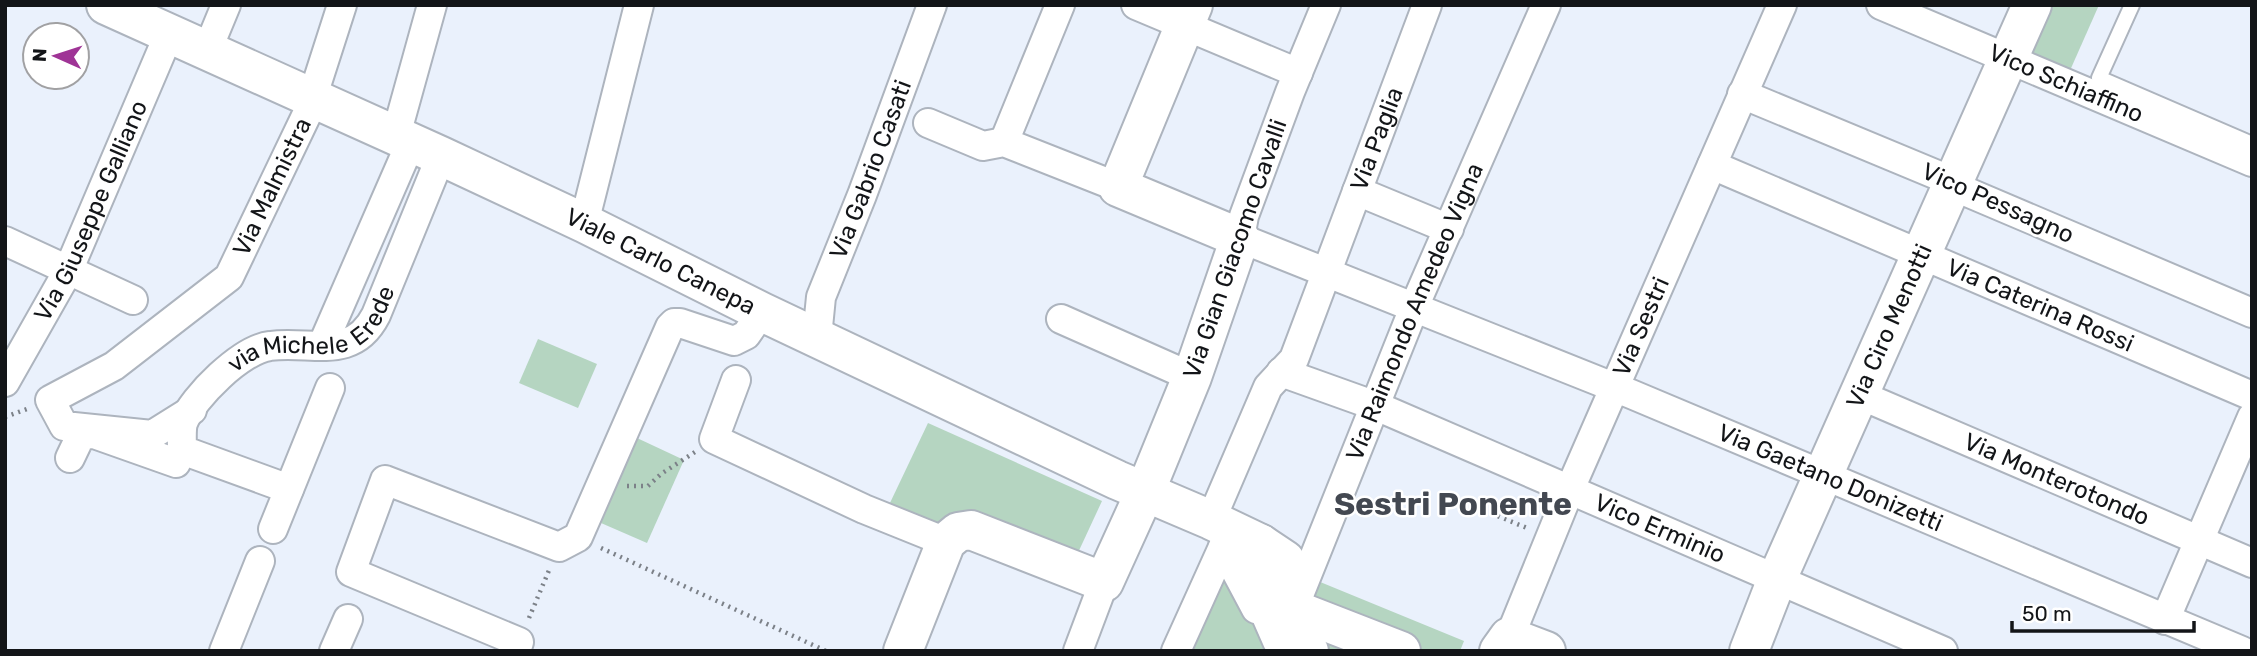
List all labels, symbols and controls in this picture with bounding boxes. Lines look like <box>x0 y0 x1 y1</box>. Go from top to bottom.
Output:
north arrow <box>21 21 91 91</box>
street label: Vico Schiaffino <box>1985 38 2148 128</box>
text: N <box>28 48 51 63</box>
street label: Via Gabrio Casati <box>824 76 917 263</box>
street label: Via Paglia <box>1345 83 1409 195</box>
street label: Via Giuseppe Galliano <box>28 96 153 326</box>
street label: Via Malmistra <box>227 113 317 260</box>
street label: Via Gian Giacomo Cavalli <box>1177 116 1293 382</box>
street label: Vico Pessagno <box>1918 157 2078 249</box>
street label: Via Raimondo Amedeo Vigna <box>1340 159 1489 465</box>
street label: Viale Carlo Canepa <box>561 202 760 320</box>
street label: Via Ciro Menotti <box>1841 240 1938 412</box>
street label: Via Caterina Rossi <box>1942 253 2138 358</box>
street label: Via Sestri <box>1607 273 1675 381</box>
street label: via Michele Erede <box>222 282 400 378</box>
street label: Via Gaetano Donizetti <box>1714 418 1947 538</box>
street label: Via Monterotondo <box>1960 427 2154 531</box>
district label: Sestri Ponente <box>1334 485 1572 523</box>
street label: Vico Erminio <box>1590 488 1729 569</box>
scale bar <box>2012 590 2194 634</box>
text: 50 m <box>2022 601 2072 626</box>

